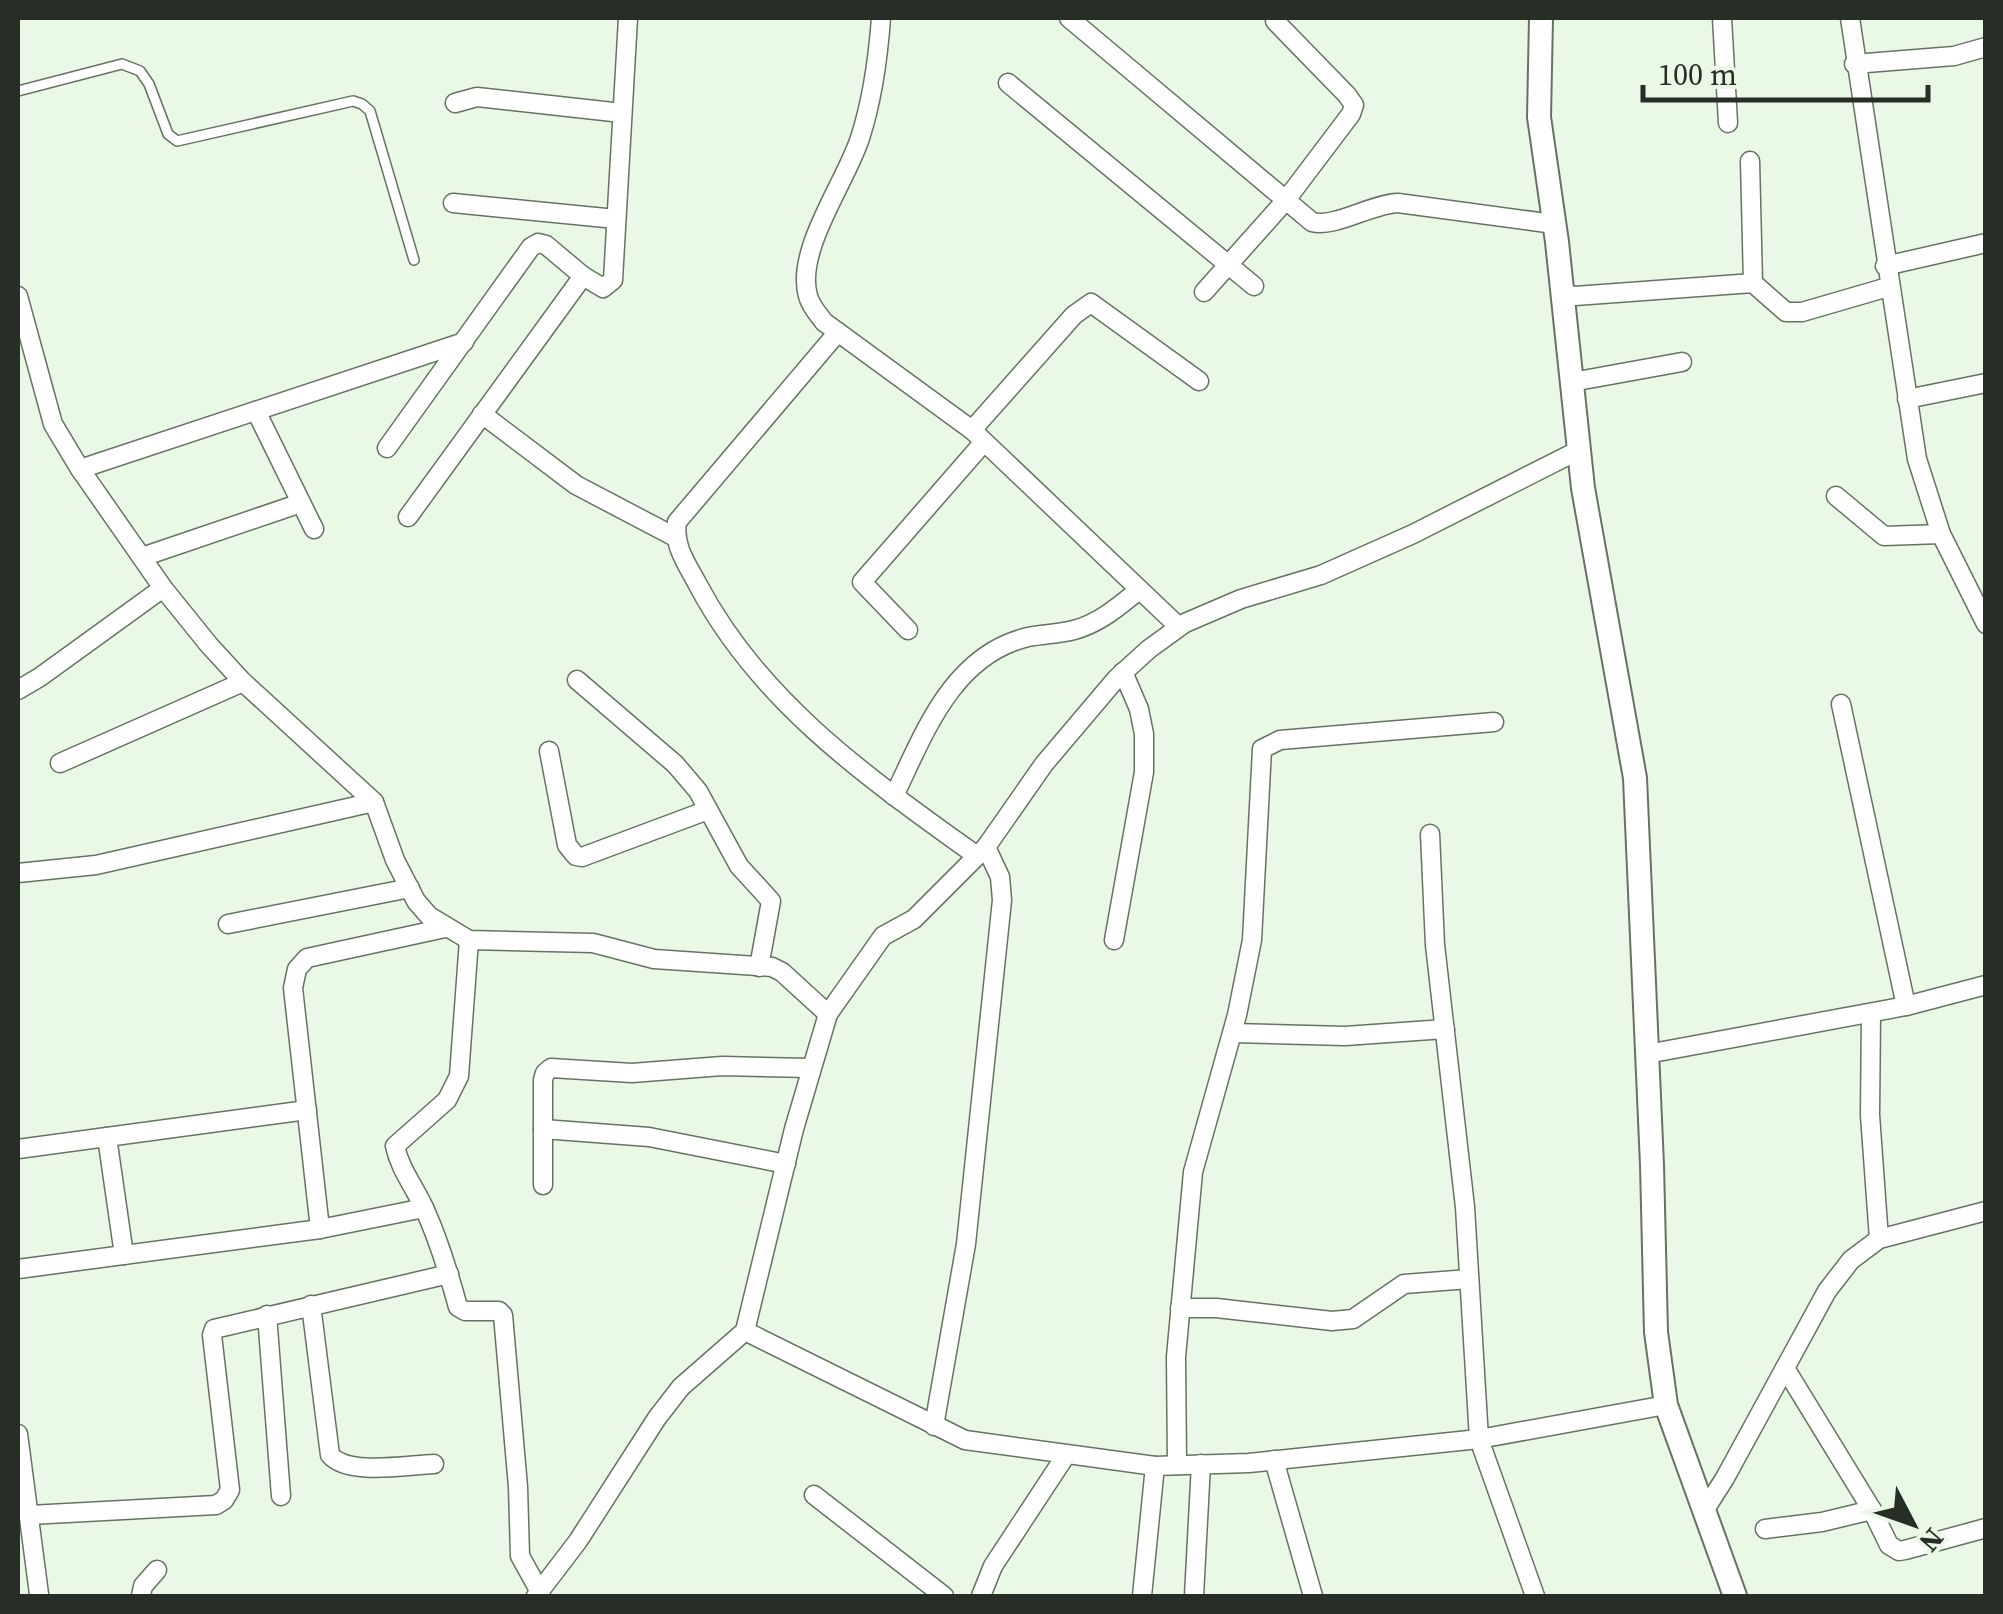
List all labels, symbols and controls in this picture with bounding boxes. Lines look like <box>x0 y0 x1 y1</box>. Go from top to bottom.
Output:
scale bar <box>1643 40 1928 102</box>
text: 100 m <box>1658 54 1737 95</box>
north arrow <box>1863 1474 1963 1574</box>
text: N <box>1911 1520 1953 1561</box>

